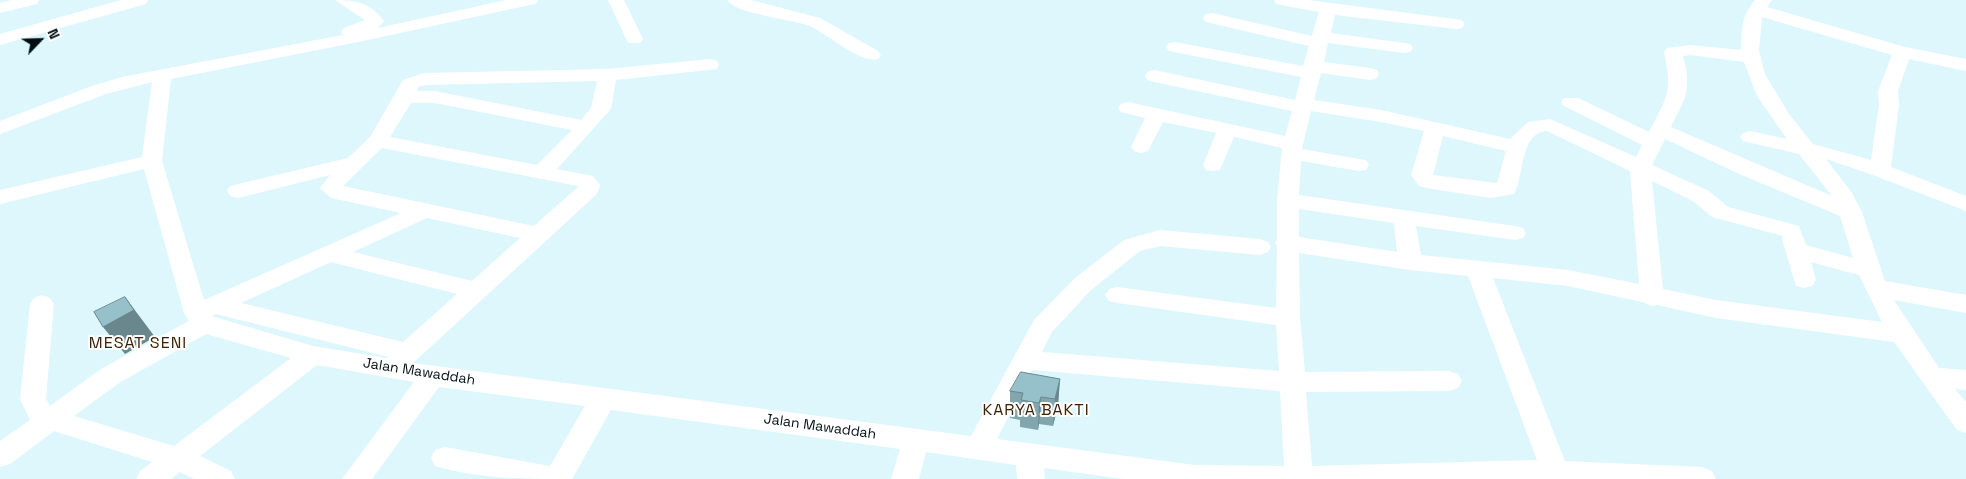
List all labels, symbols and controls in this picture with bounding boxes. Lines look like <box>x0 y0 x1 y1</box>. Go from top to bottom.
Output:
north arrow <box>15 15 65 65</box>
text: N <box>44 26 64 42</box>
district label: MESAT SENI <box>88 334 188 354</box>
street label: Jalan Mawaddah <box>362 355 476 389</box>
district label: KARYA BAKTI <box>981 401 1091 421</box>
street label: Jalan Mawaddah <box>763 411 877 443</box>

